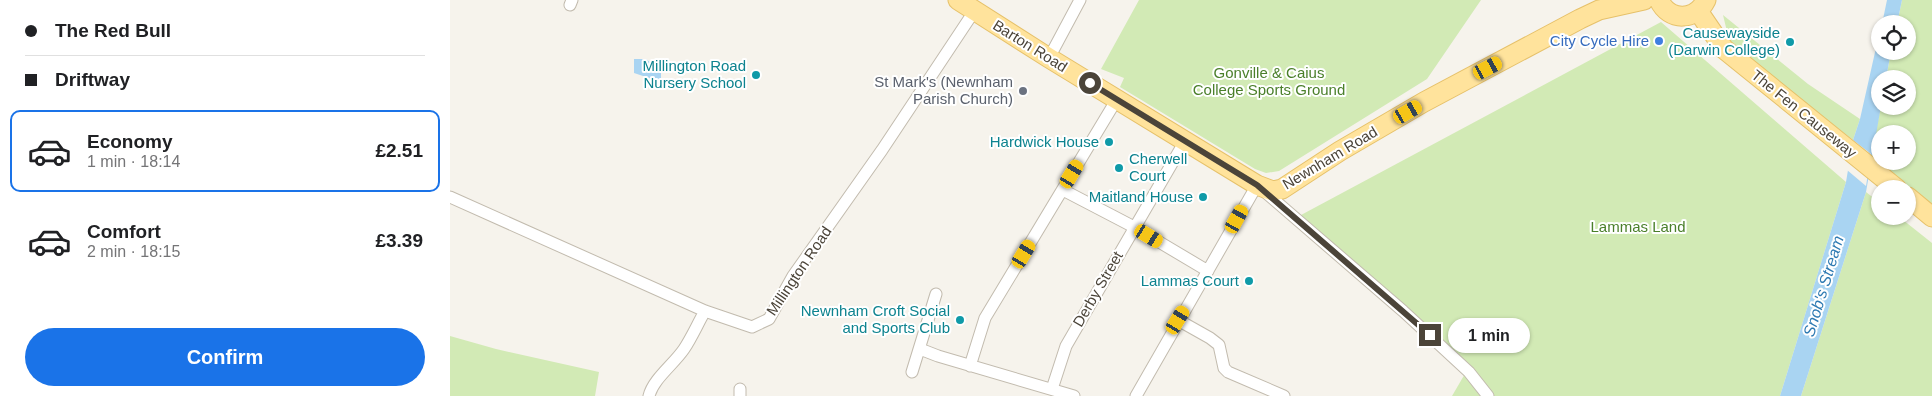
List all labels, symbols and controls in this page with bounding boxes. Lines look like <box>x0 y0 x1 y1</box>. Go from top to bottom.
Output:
map controls <box>1871 15 1916 225</box>
button: locate <box>1871 15 1916 60</box>
street label: Barton Road <box>990 16 1070 75</box>
text: The Red Bull <box>55 20 171 41</box>
place label: Causewayside (Darwin College) <box>1668 24 1780 58</box>
place label: City Cycle Hire <box>1550 32 1649 49</box>
marker: City Cycle Hire <box>1653 35 1665 47</box>
marker: Causewayside (Darwin College) <box>1784 36 1796 48</box>
car <box>1471 54 1504 82</box>
place label: Millington Road Nursery School <box>643 57 746 91</box>
park label: Gonville & Caius College Sports Ground <box>1193 64 1345 98</box>
street label: The Fen Causeway <box>1748 66 1861 161</box>
text: Driftway <box>55 69 130 90</box>
marker: Millington Road Nursery School <box>750 69 762 81</box>
button: layers <box>1871 70 1916 115</box>
route start <box>1079 72 1101 94</box>
place label: St Mark's (Newnham Parish Church) <box>874 73 1013 107</box>
marker: St Mark's (Newnham Parish Church) <box>1017 85 1029 97</box>
car <box>1391 98 1424 126</box>
street label: Newnham Road <box>1279 123 1380 193</box>
button: + <box>1871 125 1916 170</box>
icon: car <box>27 129 72 174</box>
text: Economy <box>87 131 173 152</box>
place label: Hardwick House <box>990 133 1099 150</box>
marker: Hardwick House <box>1103 136 1115 148</box>
text: £2.51 <box>375 140 423 161</box>
place label: Cherwell Court <box>1129 150 1187 184</box>
text: 1 min · 18:14 <box>87 153 180 170</box>
car <box>1057 157 1086 191</box>
marker: Cherwell Court <box>1113 162 1125 174</box>
button: − <box>1871 180 1916 225</box>
place label: Maitland House <box>1089 188 1193 205</box>
marker: Maitland House <box>1197 191 1209 203</box>
car <box>1223 202 1250 236</box>
park label: Lammas Land <box>1590 218 1686 235</box>
icon: car <box>27 219 72 264</box>
text: Comfort <box>87 221 161 242</box>
car <box>1132 222 1165 250</box>
street label: Millington Road <box>763 223 835 318</box>
text: £3.39 <box>375 230 423 251</box>
water label: Snob's Stream <box>1800 234 1847 339</box>
car <box>1009 237 1038 271</box>
text: 2 min · 18:15 <box>87 243 180 260</box>
street label: Derby Street <box>1069 247 1126 329</box>
place label: Lammas Court <box>1141 272 1240 289</box>
marker: Lammas Court <box>1243 275 1255 287</box>
place label: Newnham Croft Social and Sports Club <box>801 302 950 336</box>
car <box>1163 303 1192 337</box>
marker: Newnham Croft Social and Sports Club <box>954 314 966 326</box>
callout: 1 min <box>1448 318 1530 352</box>
route end <box>1419 324 1441 346</box>
text: 1 min <box>1468 327 1510 344</box>
button: Confirm <box>25 328 425 386</box>

